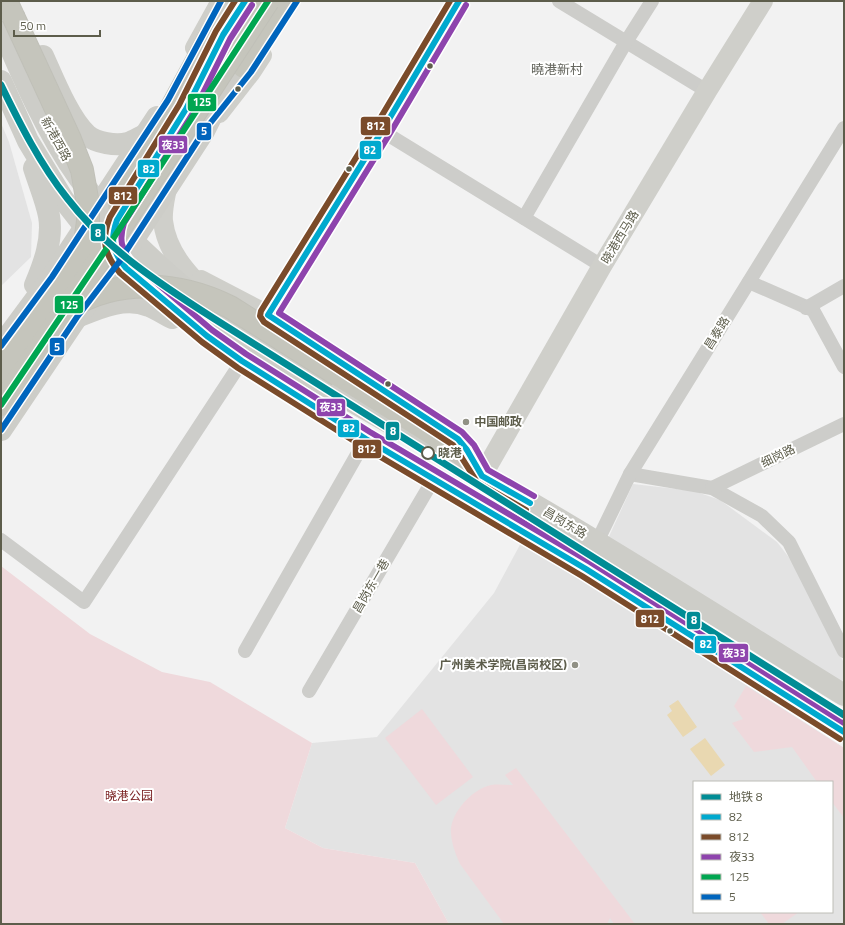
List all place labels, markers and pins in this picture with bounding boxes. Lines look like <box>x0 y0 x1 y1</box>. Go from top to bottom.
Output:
unlabelled marker <box>425 61 435 71</box>
unlabelled marker <box>233 84 243 94</box>
unlabelled marker <box>344 164 354 174</box>
unlabelled marker <box>383 379 393 389</box>
place label: 中国邮政 <box>474 412 522 431</box>
marker: 中国邮政 <box>461 417 471 427</box>
place label: 晓港 <box>438 443 462 462</box>
marker: 晓港 <box>421 446 435 460</box>
unlabelled marker <box>665 626 675 636</box>
place label: 广州美术学院(昌岗校区) <box>440 655 567 674</box>
marker: 广州美术学院(昌岗校区) <box>570 660 580 670</box>

